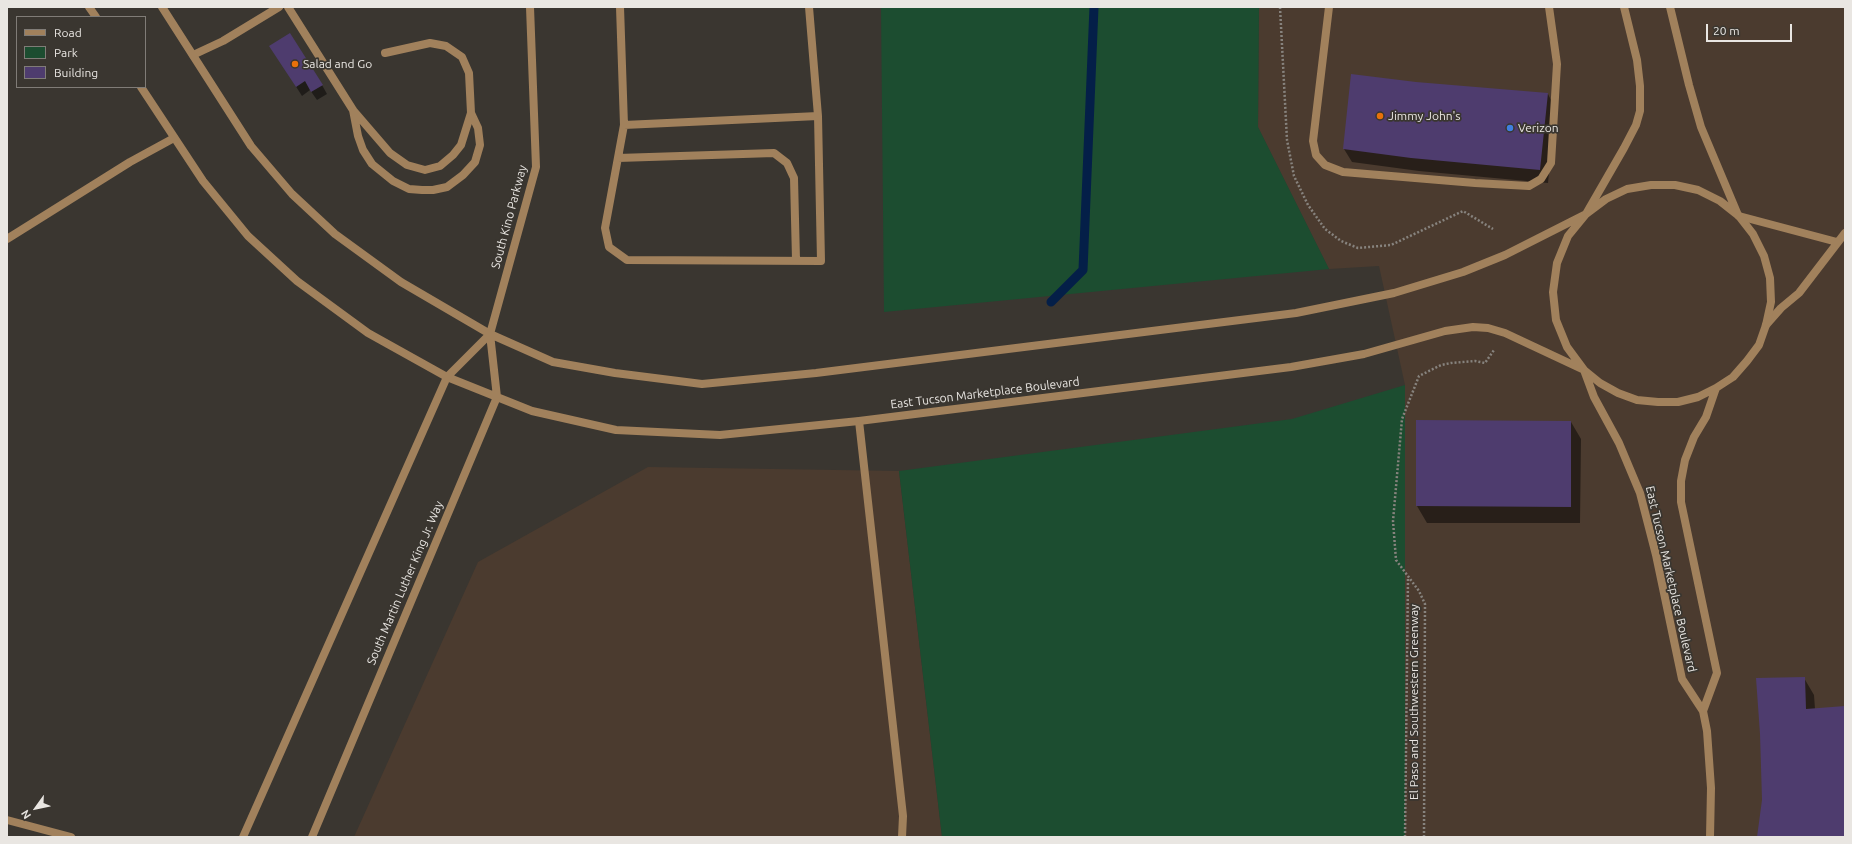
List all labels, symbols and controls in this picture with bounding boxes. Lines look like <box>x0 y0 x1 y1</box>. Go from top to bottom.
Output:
legend <box>16 16 146 88</box>
scale bar <box>1708 16 1794 42</box>
text: 20 m <box>1713 24 1740 37</box>
text: Road <box>54 26 82 39</box>
text: Park <box>54 46 78 59</box>
place label: Salad and Go <box>303 57 372 71</box>
marker: Salad and Go <box>290 59 300 69</box>
text: Building <box>54 66 98 79</box>
place label: Jimmy John's <box>1388 109 1461 123</box>
marker: Jimmy John's <box>1375 111 1385 121</box>
place label: Verizon <box>1518 121 1559 135</box>
marker: Verizon <box>1505 123 1515 133</box>
street label: South Kino Parkway <box>488 164 530 270</box>
street label: East Tucson Marketplace Boulevard <box>890 374 1080 412</box>
street label: East Tucson Marketplace Boulevard <box>1643 485 1699 673</box>
street label: South Martin Luther King Jr. Way <box>364 499 446 667</box>
street label: El Paso and Southwestern Greenway <box>1407 604 1421 800</box>
north arrow <box>16 788 56 828</box>
text: N <box>19 808 33 821</box>

